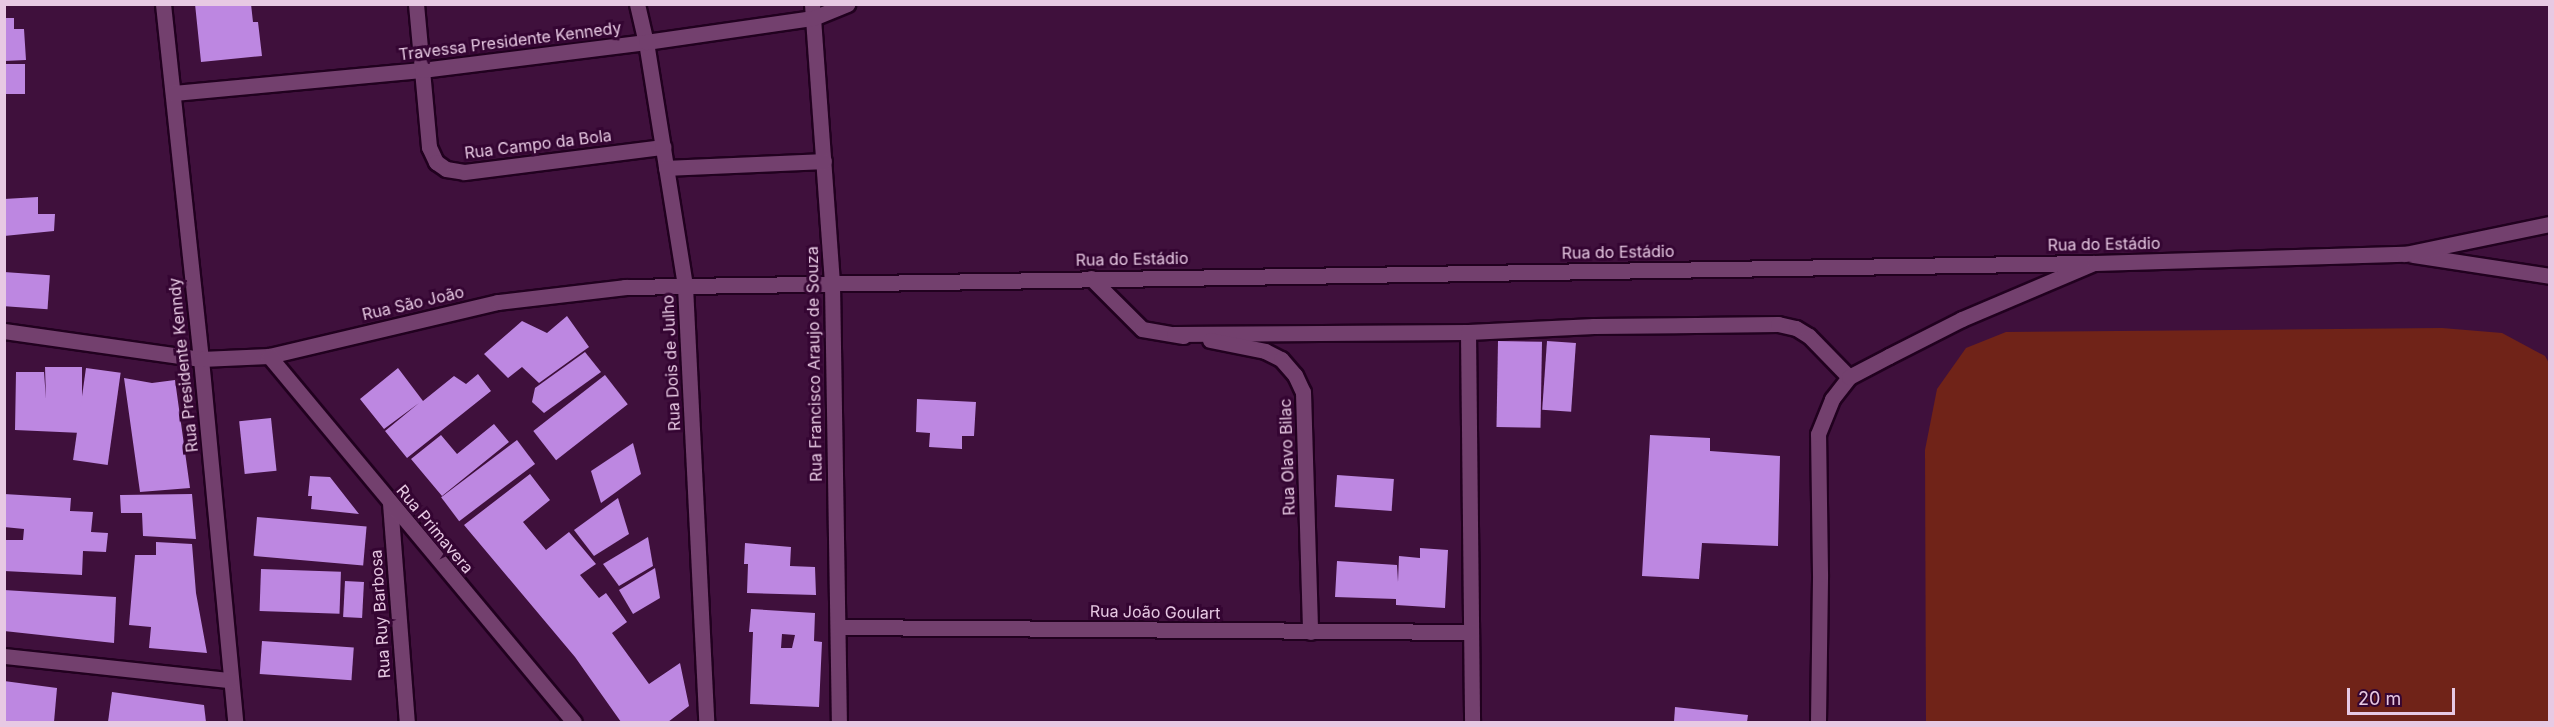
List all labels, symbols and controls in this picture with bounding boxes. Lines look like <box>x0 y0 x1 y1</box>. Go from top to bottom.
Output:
street label: Travessa Presidente Kennedy <box>398 18 622 64</box>
street label: Rua Campo da Bola <box>463 125 613 163</box>
street label: Rua do Estádio <box>2047 233 2161 255</box>
street label: Rua do Estádio <box>1561 241 1675 263</box>
street label: Rua Francisco Araujo de Souza <box>802 246 826 482</box>
street label: Rua do Estádio <box>1075 248 1189 270</box>
street label: Rua Presidente Kenndy <box>164 277 202 453</box>
street label: Rua São João <box>360 282 466 324</box>
street label: Rua Dois de Julho <box>658 294 684 432</box>
street label: Rua Olavo Bilac <box>1275 398 1299 516</box>
street label: Rua Primavera <box>392 481 478 577</box>
street label: Rua Ruy Barbosa <box>366 549 394 679</box>
street label: Rua João Goulart <box>1090 601 1220 623</box>
scale bar <box>2350 676 2458 714</box>
text: 20 m <box>2358 688 2401 709</box>

